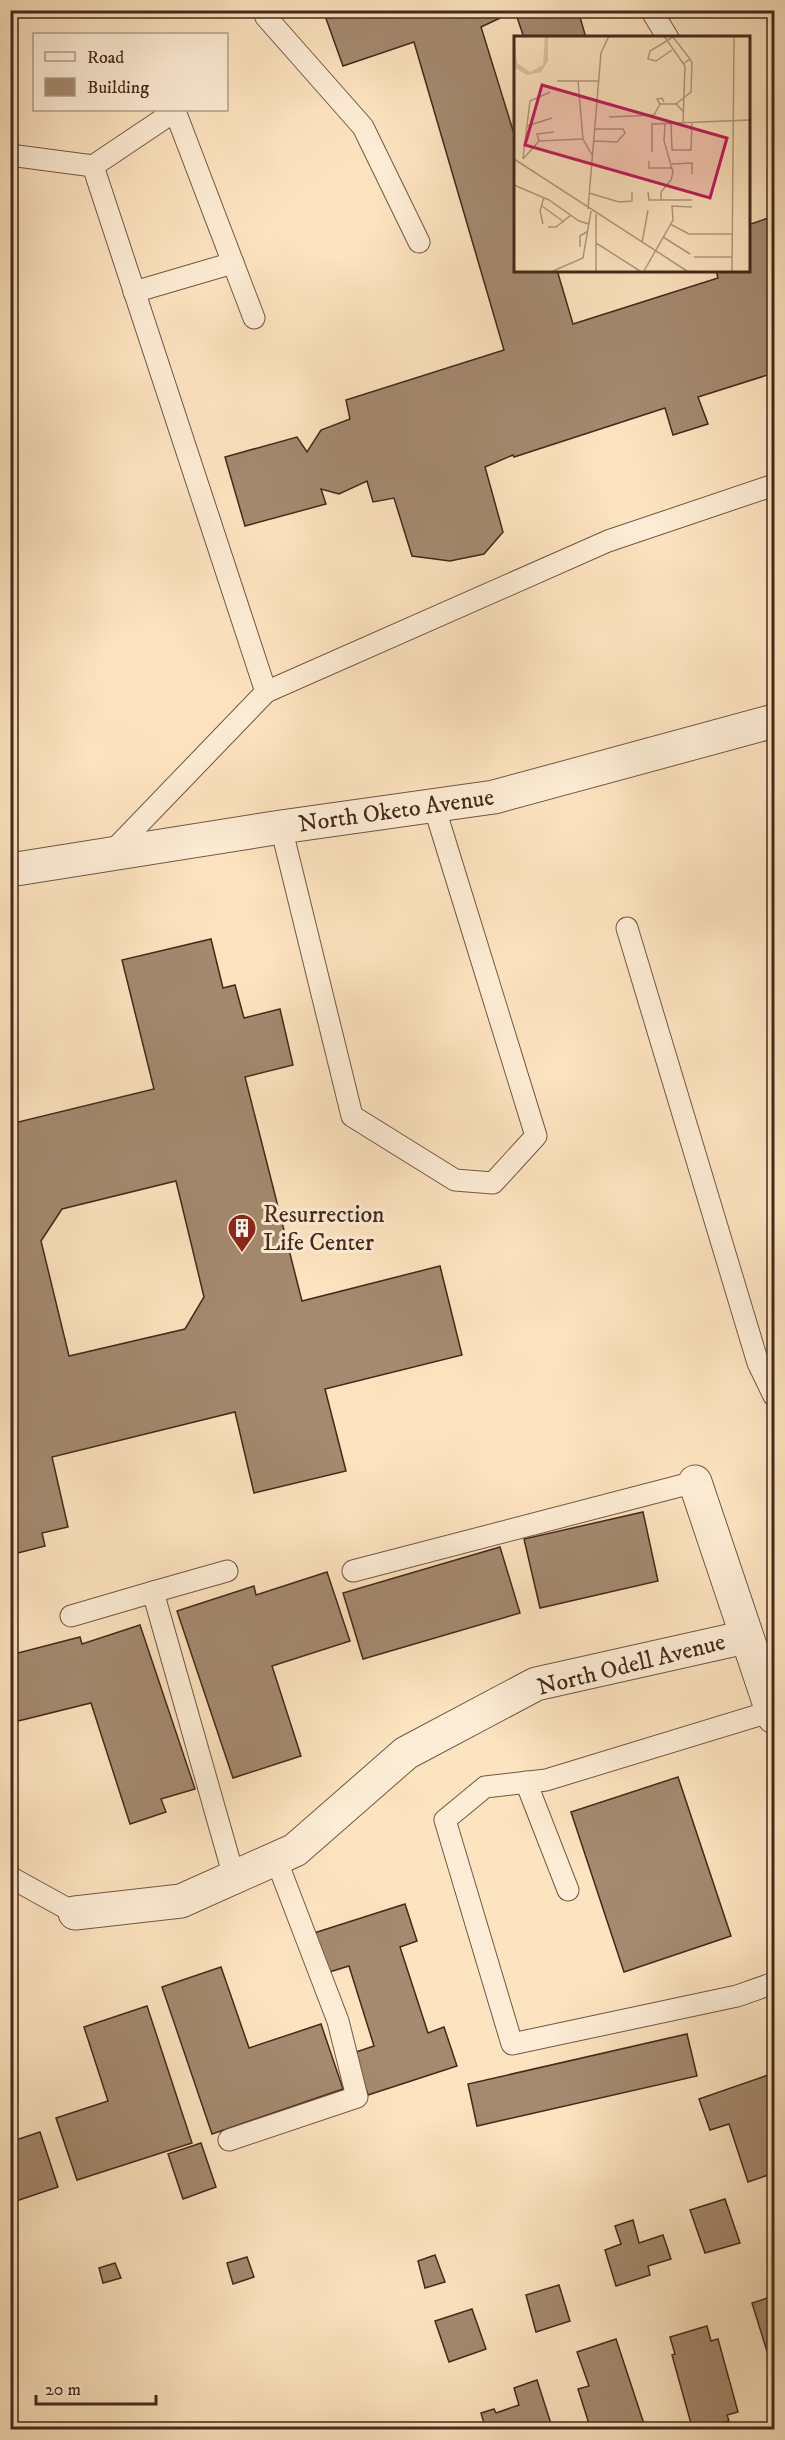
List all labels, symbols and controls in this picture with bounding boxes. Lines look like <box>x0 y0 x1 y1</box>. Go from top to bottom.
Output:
legend <box>33 33 228 111</box>
inset map <box>514 36 749 272</box>
text: Road <box>87 47 124 69</box>
text: Building <box>87 77 149 99</box>
street label: North Oketo Avenue <box>296 782 496 840</box>
place label: Resurrection Life Center <box>263 1200 385 1258</box>
building icon: Resurrection Life Center <box>226 1212 258 1254</box>
street label: North Odell Avenue <box>534 1627 728 1703</box>
scale bar <box>36 2368 156 2406</box>
text: 20 m <box>45 2379 81 2401</box>

